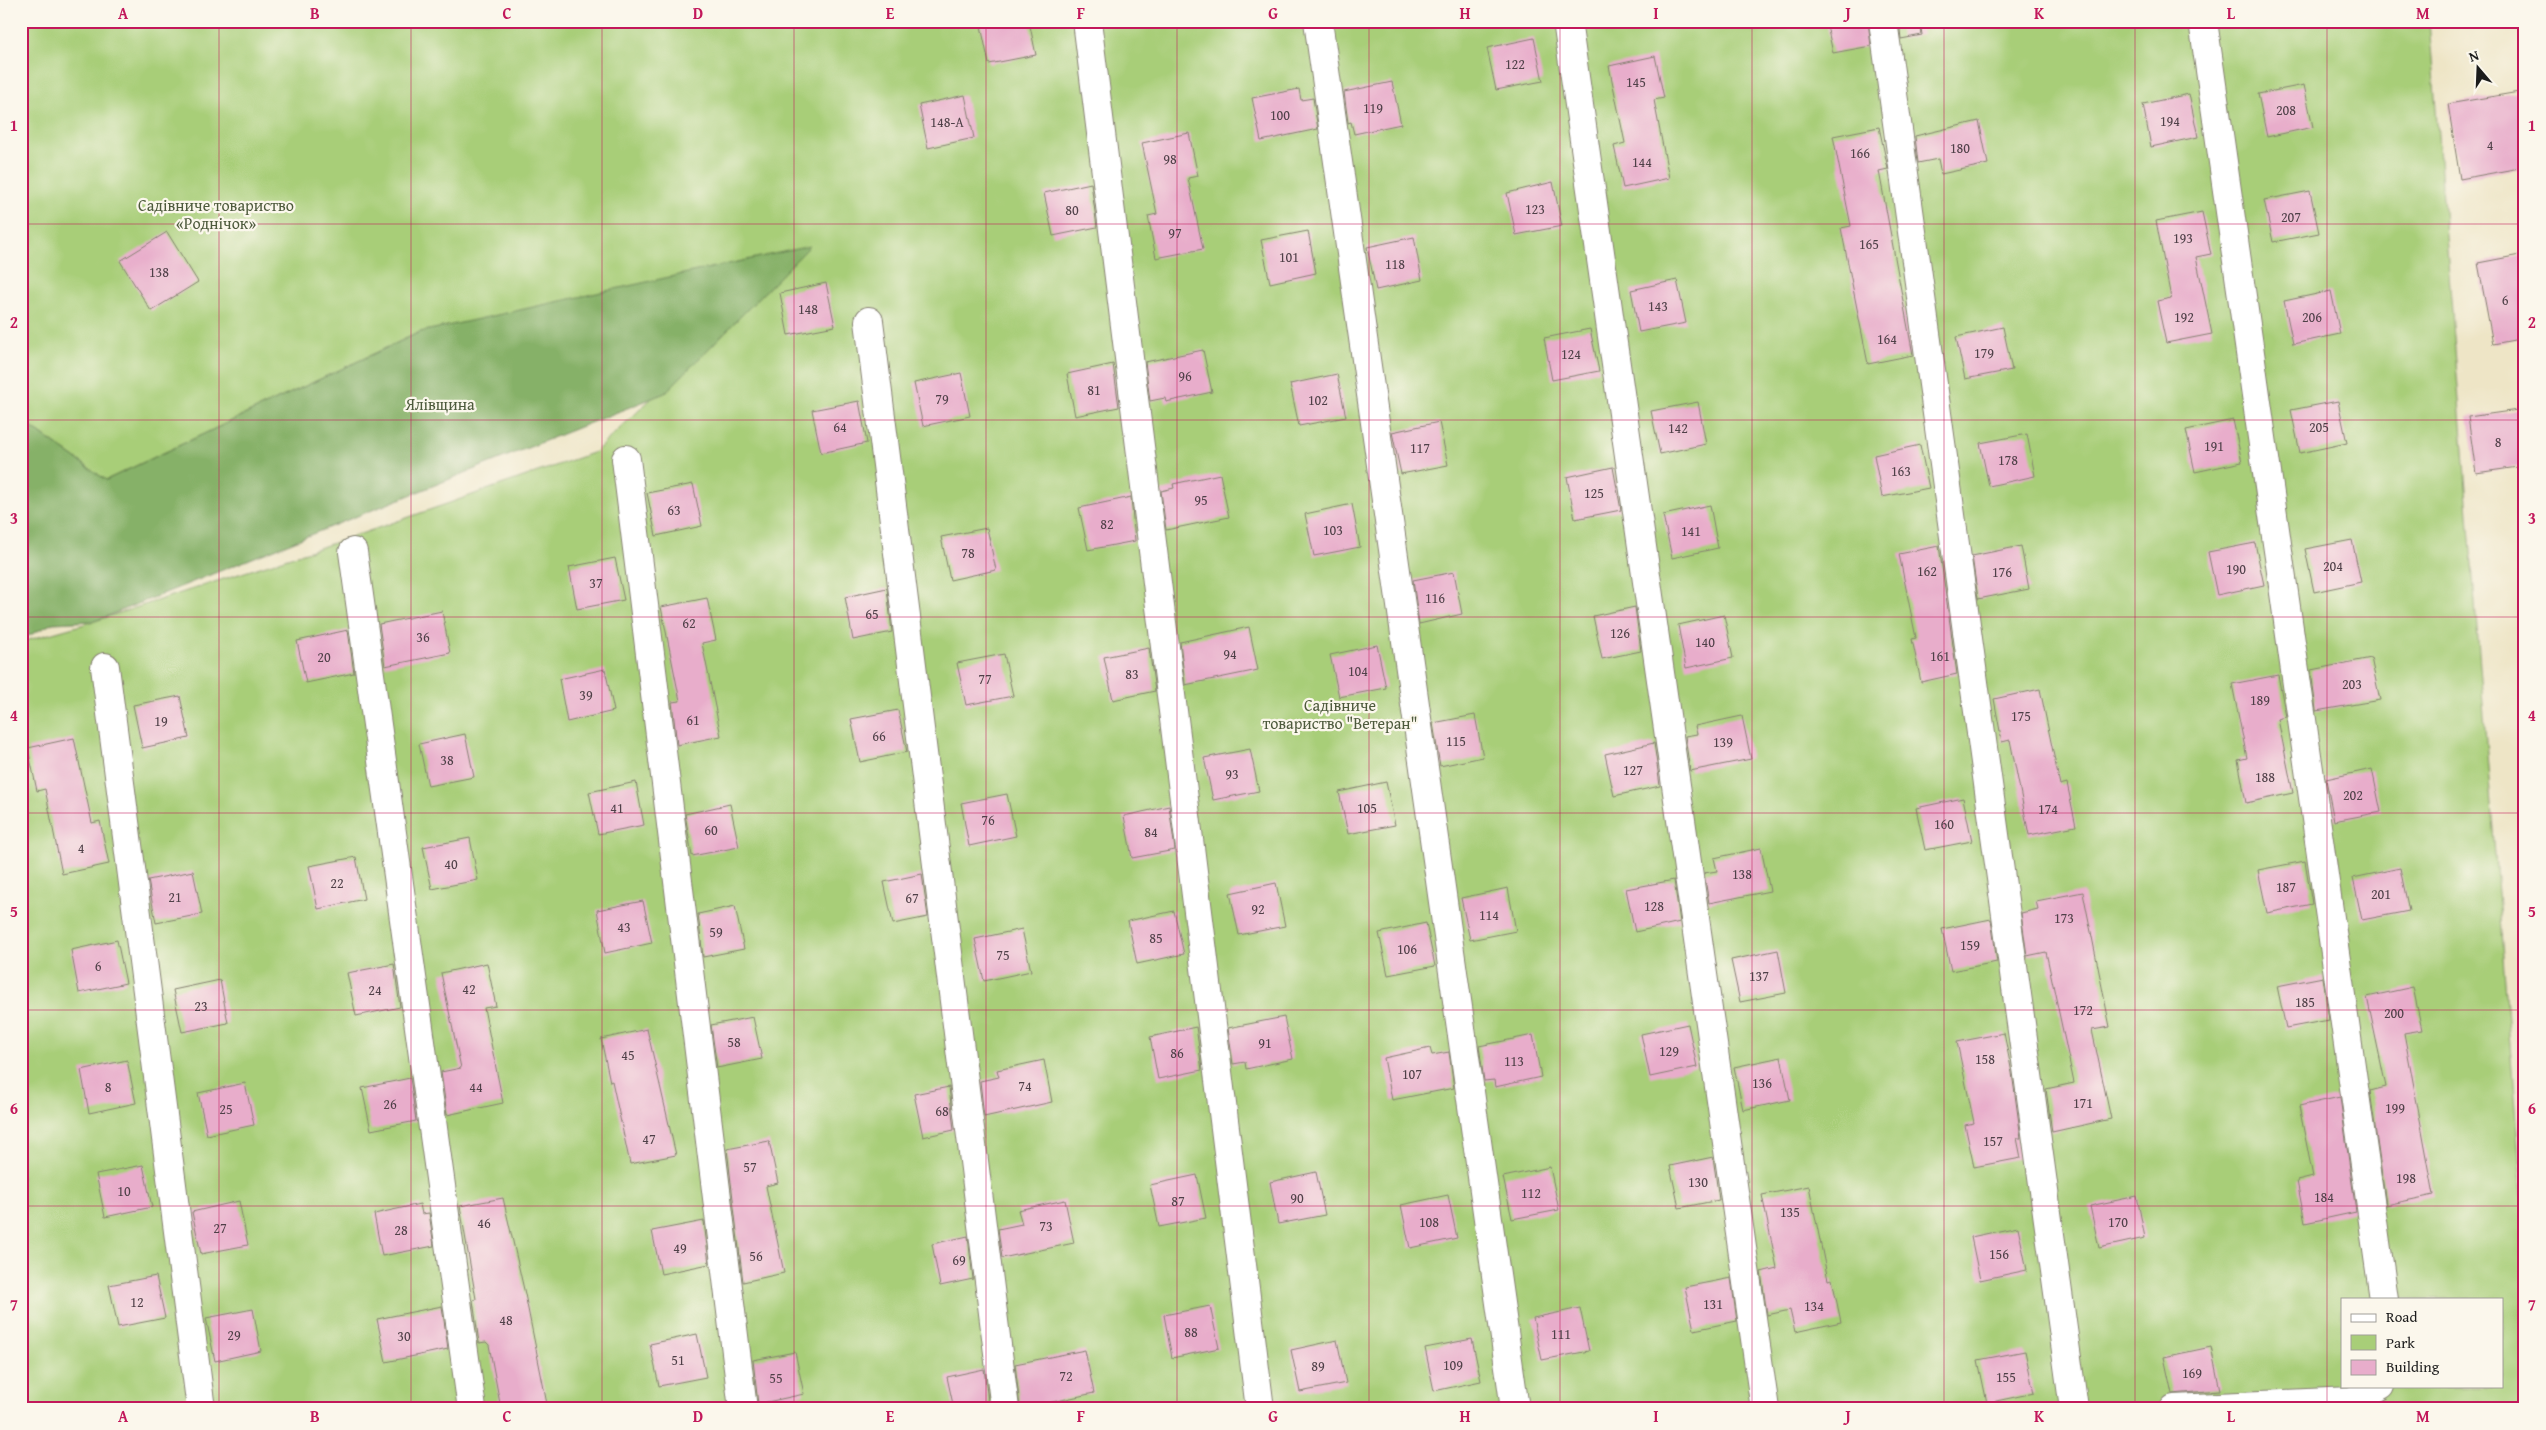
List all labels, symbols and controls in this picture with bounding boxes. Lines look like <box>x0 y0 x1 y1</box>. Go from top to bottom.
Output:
text: A <box>118 1 129 25</box>
text: B <box>310 1 320 25</box>
text: C <box>502 1 512 25</box>
text: D <box>693 1 703 25</box>
text: E <box>886 1 895 25</box>
text: F <box>1077 1 1085 25</box>
text: G <box>1268 1 1278 25</box>
text: H <box>1459 1 1471 25</box>
text: I <box>1653 1 1659 25</box>
text: J <box>1842 1 1851 25</box>
text: K <box>2034 1 2045 25</box>
text: L <box>2227 1 2236 25</box>
text: M <box>2416 1 2430 25</box>
north arrow <box>2454 42 2504 92</box>
text: N <box>2466 45 2482 67</box>
house number: 122 <box>1505 54 1525 74</box>
house number: 145 <box>1626 72 1646 92</box>
house number: 119 <box>1363 98 1383 118</box>
house number: 208 <box>2276 100 2296 120</box>
house number: 100 <box>1270 105 1290 125</box>
house number: 194 <box>2160 111 2180 131</box>
house number: 148-А <box>930 112 964 132</box>
text: 1 <box>10 113 18 137</box>
text: 1 <box>2528 113 2536 137</box>
house number: 4 <box>2487 135 2494 155</box>
house number: 180 <box>1950 138 1970 158</box>
house number: 166 <box>1850 143 1870 163</box>
house number: 98 <box>1163 149 1177 169</box>
house number: 144 <box>1632 152 1652 172</box>
park label: Садівниче товариство «Роднічок» <box>138 193 294 235</box>
house number: 123 <box>1525 199 1545 219</box>
house number: 80 <box>1065 200 1079 220</box>
house number: 207 <box>2281 207 2301 227</box>
house number: 97 <box>1168 223 1182 243</box>
house number: 193 <box>2173 228 2193 248</box>
house number: 165 <box>1859 234 1879 254</box>
house number: 101 <box>1279 247 1299 267</box>
house number: 118 <box>1385 254 1405 274</box>
house number: 138 <box>149 262 169 282</box>
house number: 6 <box>2502 290 2509 310</box>
house number: 143 <box>1648 296 1668 316</box>
house number: 148 <box>798 299 818 319</box>
house number: 192 <box>2174 307 2194 327</box>
house number: 206 <box>2302 307 2322 327</box>
text: 2 <box>10 310 18 334</box>
text: 2 <box>2528 310 2536 334</box>
house number: 164 <box>1877 329 1897 349</box>
house number: 179 <box>1974 343 1994 363</box>
house number: 124 <box>1561 344 1581 364</box>
house number: 96 <box>1178 366 1192 386</box>
house number: 81 <box>1087 380 1101 400</box>
house number: 79 <box>935 389 949 409</box>
house number: 102 <box>1308 390 1328 410</box>
park label: Ялівщина <box>404 392 475 416</box>
house number: 64 <box>833 417 847 437</box>
house number: 205 <box>2309 417 2329 437</box>
house number: 142 <box>1668 418 1688 438</box>
house number: 8 <box>2495 432 2502 452</box>
house number: 191 <box>2204 436 2224 456</box>
house number: 117 <box>1410 438 1430 458</box>
house number: 178 <box>1998 450 2018 470</box>
house number: 163 <box>1891 461 1911 481</box>
house number: 125 <box>1584 483 1604 503</box>
house number: 95 <box>1194 490 1208 510</box>
house number: 63 <box>667 500 681 520</box>
text: 3 <box>10 506 18 530</box>
text: 3 <box>2528 506 2536 530</box>
house number: 82 <box>1100 514 1114 534</box>
house number: 103 <box>1323 520 1343 540</box>
house number: 141 <box>1681 521 1701 541</box>
house number: 78 <box>961 543 975 563</box>
house number: 204 <box>2323 556 2343 576</box>
house number: 190 <box>2226 559 2246 579</box>
house number: 162 <box>1917 561 1937 581</box>
house number: 176 <box>1992 562 2012 582</box>
house number: 37 <box>589 573 603 593</box>
house number: 116 <box>1425 588 1445 608</box>
house number: 65 <box>865 604 879 624</box>
house number: 62 <box>682 613 696 633</box>
house number: 126 <box>1610 623 1630 643</box>
house number: 36 <box>416 627 430 647</box>
house number: 140 <box>1695 632 1715 652</box>
house number: 94 <box>1223 644 1237 664</box>
house number: 161 <box>1930 646 1950 666</box>
house number: 20 <box>317 647 331 667</box>
house number: 104 <box>1348 661 1368 681</box>
house number: 83 <box>1125 664 1139 684</box>
house number: 77 <box>978 669 992 689</box>
house number: 203 <box>2342 674 2362 694</box>
house number: 39 <box>579 685 593 705</box>
house number: 189 <box>2250 690 2270 710</box>
park label: Садівниче товариство "Ветеран" <box>1262 693 1418 735</box>
text: 4 <box>10 703 18 727</box>
text: 4 <box>2528 703 2536 727</box>
house number: 175 <box>2011 706 2031 726</box>
house number: 61 <box>686 710 700 730</box>
house number: 19 <box>154 711 168 731</box>
house number: 66 <box>872 726 886 746</box>
house number: 115 <box>1446 731 1466 751</box>
house number: 139 <box>1713 732 1733 752</box>
house number: 38 <box>440 750 454 770</box>
house number: 127 <box>1623 760 1643 780</box>
house number: 93 <box>1225 764 1239 784</box>
house number: 188 <box>2255 767 2275 787</box>
house number: 202 <box>2343 785 2363 805</box>
house number: 41 <box>610 798 624 818</box>
house number: 105 <box>1357 798 1377 818</box>
house number: 174 <box>2038 799 2058 819</box>
house number: 76 <box>981 810 995 830</box>
house number: 160 <box>1934 814 1954 834</box>
house number: 60 <box>704 820 718 840</box>
house number: 84 <box>1144 822 1158 842</box>
house number: 4 <box>78 838 85 858</box>
house number: 40 <box>444 854 458 874</box>
house number: 138 <box>1732 864 1752 884</box>
house number: 22 <box>330 873 344 893</box>
house number: 187 <box>2276 877 2296 897</box>
house number: 201 <box>2371 884 2391 904</box>
house number: 21 <box>168 887 182 907</box>
house number: 67 <box>905 888 919 908</box>
house number: 128 <box>1644 896 1664 916</box>
text: 5 <box>10 899 18 923</box>
house number: 92 <box>1251 899 1265 919</box>
text: 5 <box>2528 899 2536 923</box>
house number: 114 <box>1479 905 1499 925</box>
house number: 173 <box>2054 908 2074 928</box>
house number: 43 <box>617 917 631 937</box>
house number: 59 <box>709 922 723 942</box>
house number: 85 <box>1149 928 1163 948</box>
house number: 159 <box>1960 935 1980 955</box>
house number: 106 <box>1397 939 1417 959</box>
house number: 75 <box>996 945 1010 965</box>
house number: 6 <box>95 956 102 976</box>
house number: 137 <box>1749 966 1769 986</box>
house number: 42 <box>462 979 476 999</box>
house number: 24 <box>368 980 382 1000</box>
house number: 185 <box>2295 992 2315 1012</box>
house number: 23 <box>194 996 208 1016</box>
house number: 172 <box>2073 1000 2093 1020</box>
house number: 200 <box>2384 1003 2404 1023</box>
house number: 58 <box>727 1032 741 1052</box>
house number: 91 <box>1258 1033 1272 1053</box>
house number: 129 <box>1659 1041 1679 1061</box>
house number: 86 <box>1170 1043 1184 1063</box>
house number: 45 <box>621 1045 635 1065</box>
house number: 158 <box>1975 1049 1995 1069</box>
house number: 113 <box>1504 1051 1524 1071</box>
house number: 107 <box>1402 1064 1422 1084</box>
house number: 136 <box>1752 1073 1772 1093</box>
house number: 74 <box>1018 1076 1032 1096</box>
house number: 8 <box>105 1077 112 1097</box>
house number: 44 <box>469 1077 483 1097</box>
house number: 171 <box>2073 1093 2093 1113</box>
house number: 26 <box>383 1094 397 1114</box>
text: 6 <box>10 1096 18 1120</box>
text: 6 <box>2528 1096 2536 1120</box>
house number: 199 <box>2385 1098 2405 1118</box>
house number: 25 <box>219 1099 233 1119</box>
house number: 68 <box>935 1101 949 1121</box>
house number: 47 <box>642 1129 656 1149</box>
house number: 157 <box>1983 1131 2003 1151</box>
house number: 57 <box>743 1157 757 1177</box>
house number: 198 <box>2396 1168 2416 1188</box>
house number: 130 <box>1688 1172 1708 1192</box>
house number: 10 <box>117 1181 131 1201</box>
house number: 112 <box>1521 1183 1541 1203</box>
house number: 184 <box>2314 1187 2334 1207</box>
house number: 90 <box>1290 1188 1304 1208</box>
house number: 87 <box>1171 1191 1185 1211</box>
house number: 135 <box>1780 1202 1800 1222</box>
house number: 108 <box>1419 1212 1439 1232</box>
house number: 170 <box>2108 1212 2128 1232</box>
house number: 46 <box>477 1213 491 1233</box>
house number: 73 <box>1039 1216 1053 1236</box>
house number: 27 <box>213 1218 227 1238</box>
house number: 28 <box>394 1220 408 1240</box>
house number: 49 <box>673 1238 687 1258</box>
house number: 156 <box>1989 1244 2009 1264</box>
house number: 56 <box>749 1246 763 1266</box>
house number: 69 <box>952 1250 966 1270</box>
text: 7 <box>10 1292 18 1316</box>
house number: 12 <box>130 1292 144 1312</box>
text: 7 <box>2528 1292 2536 1316</box>
house number: 131 <box>1703 1294 1723 1314</box>
house number: 134 <box>1804 1296 1824 1316</box>
legend <box>2341 1298 2504 1388</box>
text: Road <box>2386 1306 2417 1327</box>
house number: 48 <box>499 1310 513 1330</box>
house number: 88 <box>1184 1322 1198 1342</box>
house number: 111 <box>1551 1324 1571 1344</box>
house number: 29 <box>227 1325 241 1345</box>
house number: 30 <box>397 1326 411 1346</box>
text: Park <box>2386 1332 2415 1353</box>
house number: 51 <box>671 1350 685 1370</box>
house number: 109 <box>1443 1355 1463 1375</box>
house number: 89 <box>1311 1356 1325 1376</box>
text: Building <box>2386 1356 2440 1377</box>
house number: 169 <box>2182 1363 2202 1383</box>
house number: 72 <box>1059 1366 1073 1386</box>
house number: 155 <box>1996 1367 2016 1387</box>
house number: 55 <box>769 1368 783 1388</box>
text: A <box>118 1404 129 1428</box>
text: B <box>310 1404 320 1428</box>
text: C <box>502 1404 512 1428</box>
text: D <box>693 1404 703 1428</box>
text: E <box>886 1404 895 1428</box>
text: F <box>1077 1404 1085 1428</box>
text: G <box>1268 1404 1278 1428</box>
text: H <box>1459 1404 1471 1428</box>
text: I <box>1653 1404 1659 1428</box>
text: J <box>1842 1404 1851 1428</box>
text: K <box>2034 1404 2045 1428</box>
text: L <box>2227 1404 2236 1428</box>
text: M <box>2416 1404 2430 1428</box>

